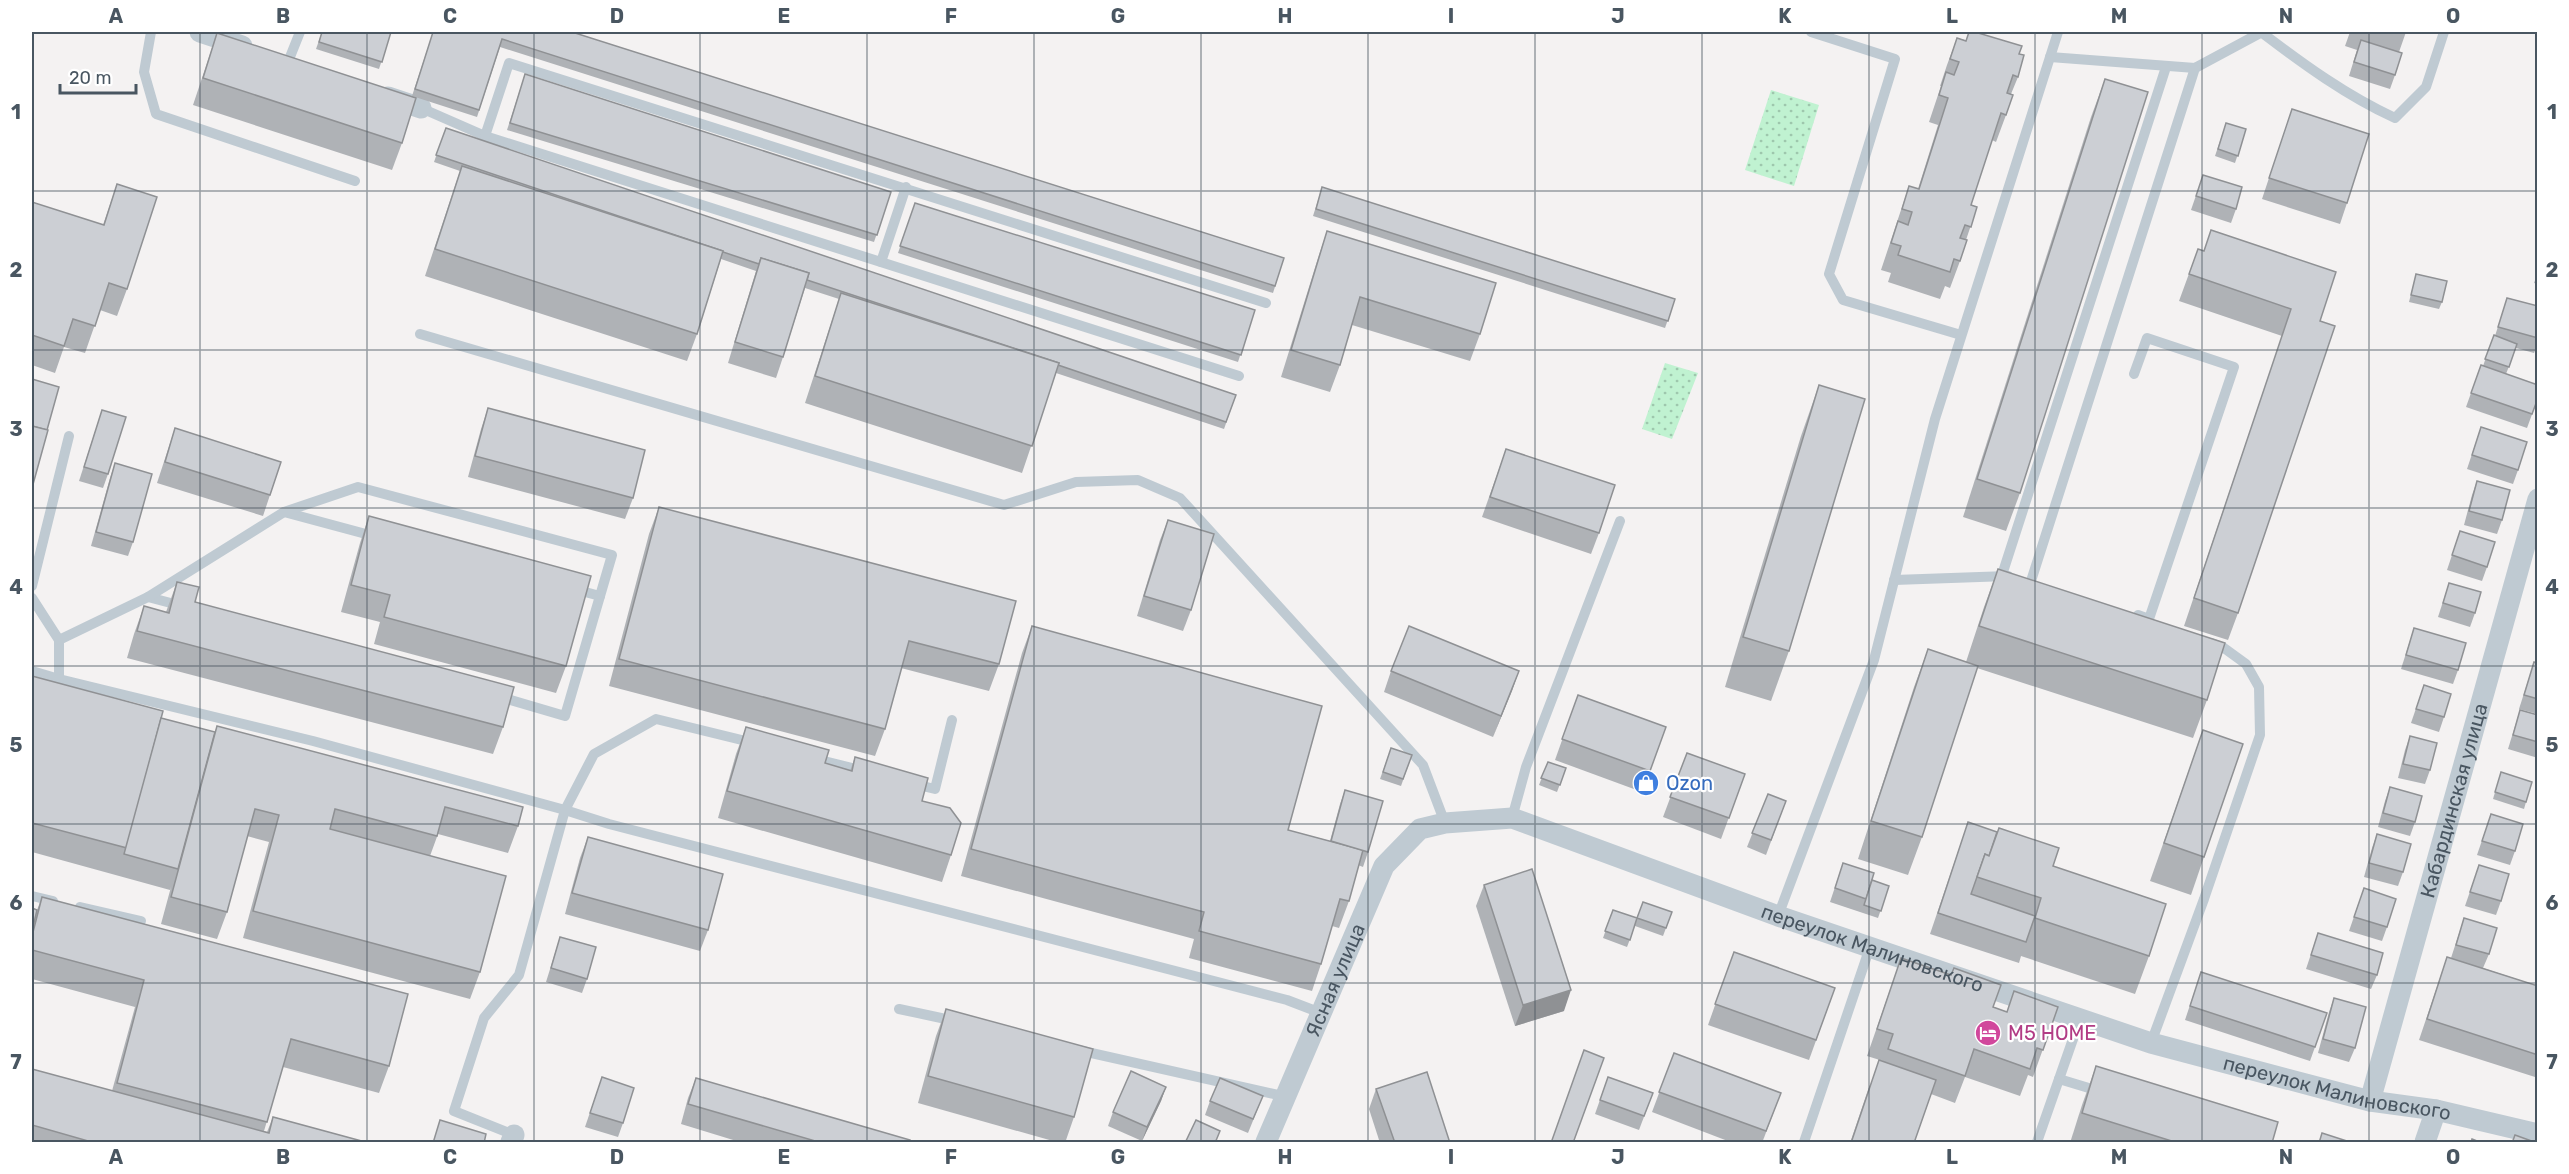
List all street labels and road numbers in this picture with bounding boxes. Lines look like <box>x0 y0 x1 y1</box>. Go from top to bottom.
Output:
street label: Кабардинская улица <box>2415 700 2492 901</box>
street label: переулок Малиновского <box>1758 899 1987 997</box>
street label: Ясная улица <box>1300 920 1370 1040</box>
street label: переулок Малиновского <box>2221 1051 2454 1125</box>

